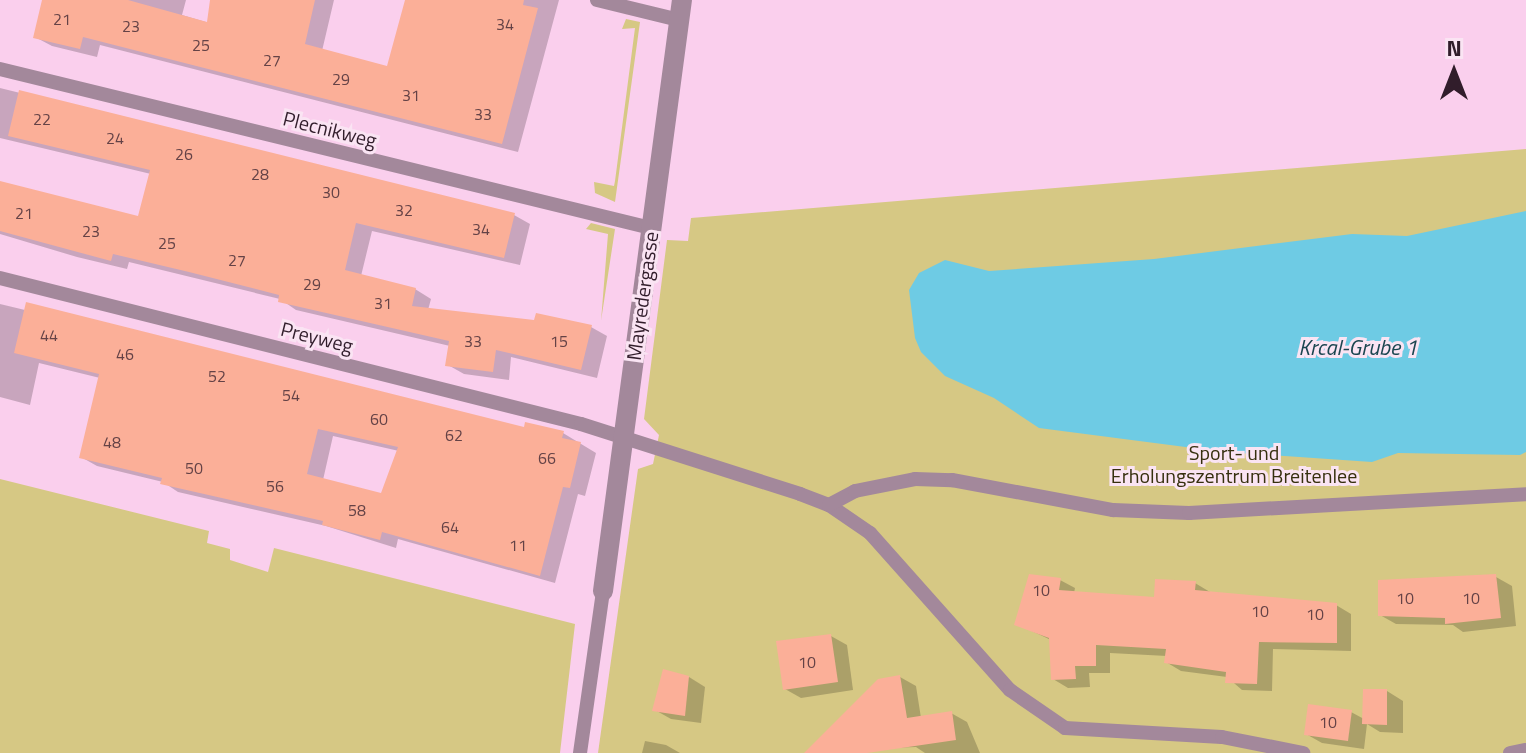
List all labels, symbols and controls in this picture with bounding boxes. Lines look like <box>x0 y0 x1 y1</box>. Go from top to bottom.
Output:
house number: 21 <box>53 9 71 29</box>
house number: 34 <box>496 14 514 34</box>
house number: 23 <box>122 16 140 36</box>
text: N <box>1446 31 1462 65</box>
north arrow <box>1414 32 1494 112</box>
house number: 25 <box>192 35 210 55</box>
house number: 27 <box>263 50 281 70</box>
house number: 29 <box>332 69 350 89</box>
house number: 31 <box>402 85 420 105</box>
house number: 33 <box>474 104 492 124</box>
street label: Plecnikweg <box>281 106 379 152</box>
house number: 22 <box>33 109 51 129</box>
house number: 24 <box>106 128 124 148</box>
house number: 26 <box>175 144 193 164</box>
house number: 28 <box>251 164 269 184</box>
house number: 30 <box>322 182 340 202</box>
house number: 32 <box>395 200 413 220</box>
house number: 21 <box>15 203 33 223</box>
house number: 34 <box>472 219 490 239</box>
house number: 23 <box>82 221 100 241</box>
street label: Mayredergasse <box>621 230 663 362</box>
house number: 25 <box>158 233 176 253</box>
house number: 27 <box>228 250 246 270</box>
house number: 29 <box>303 274 321 294</box>
house number: 31 <box>374 293 392 313</box>
street label: Preyweg <box>278 316 356 358</box>
house number: 44 <box>40 325 58 345</box>
house number: 33 <box>464 331 482 351</box>
house number: 15 <box>550 331 568 351</box>
water label: Krcal-Grube 1 <box>1299 335 1417 361</box>
house number: 46 <box>116 344 134 364</box>
house number: 52 <box>208 366 226 386</box>
house number: 54 <box>282 385 300 405</box>
house number: 60 <box>370 409 388 429</box>
house number: 62 <box>445 425 463 445</box>
house number: 48 <box>103 432 121 452</box>
park label: Sport- und Erholungszentrum Breitenlee <box>1111 440 1357 487</box>
house number: 66 <box>538 448 556 468</box>
house number: 50 <box>185 458 203 478</box>
house number: 56 <box>266 476 284 496</box>
house number: 58 <box>348 500 366 520</box>
house number: 64 <box>441 517 459 537</box>
house number: 11 <box>509 535 527 555</box>
house number: 10 <box>1032 580 1050 600</box>
house number: 10 <box>1396 588 1414 608</box>
house number: 10 <box>1462 588 1480 608</box>
house number: 10 <box>1251 601 1269 621</box>
house number: 10 <box>1306 604 1324 624</box>
house number: 10 <box>798 652 816 672</box>
house number: 10 <box>1319 712 1337 732</box>

